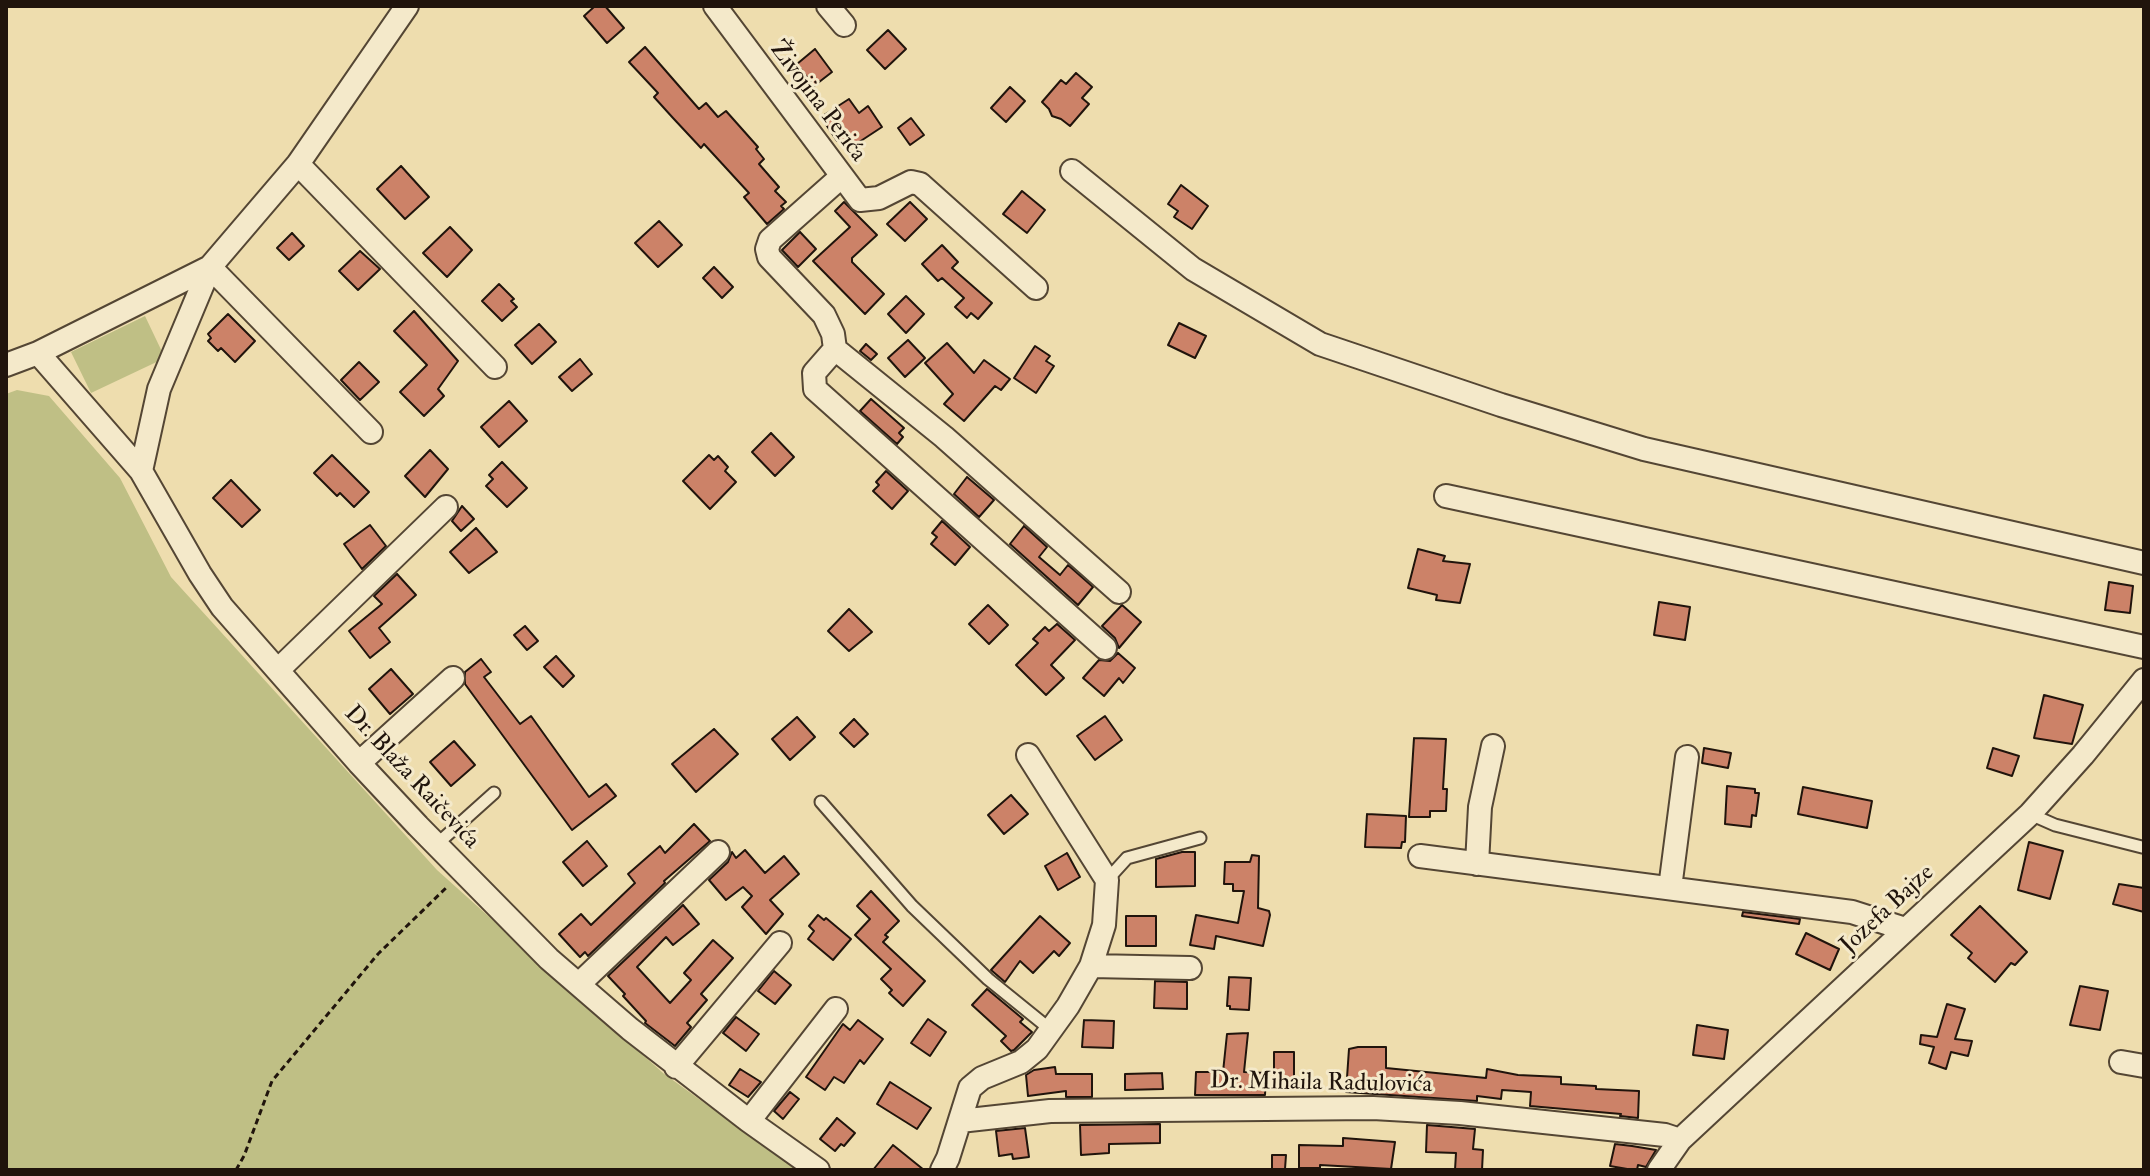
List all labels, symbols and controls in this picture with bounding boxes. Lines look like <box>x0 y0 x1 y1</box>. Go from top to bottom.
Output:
street label: Živojina Perića <box>762 36 872 168</box>
street label: Dr. Blaža Raičevića <box>337 700 485 856</box>
street label: Jozefa Bajze <box>1835 859 1941 961</box>
street label: Dr. Mihaila Radulovića <box>1210 1068 1432 1100</box>

